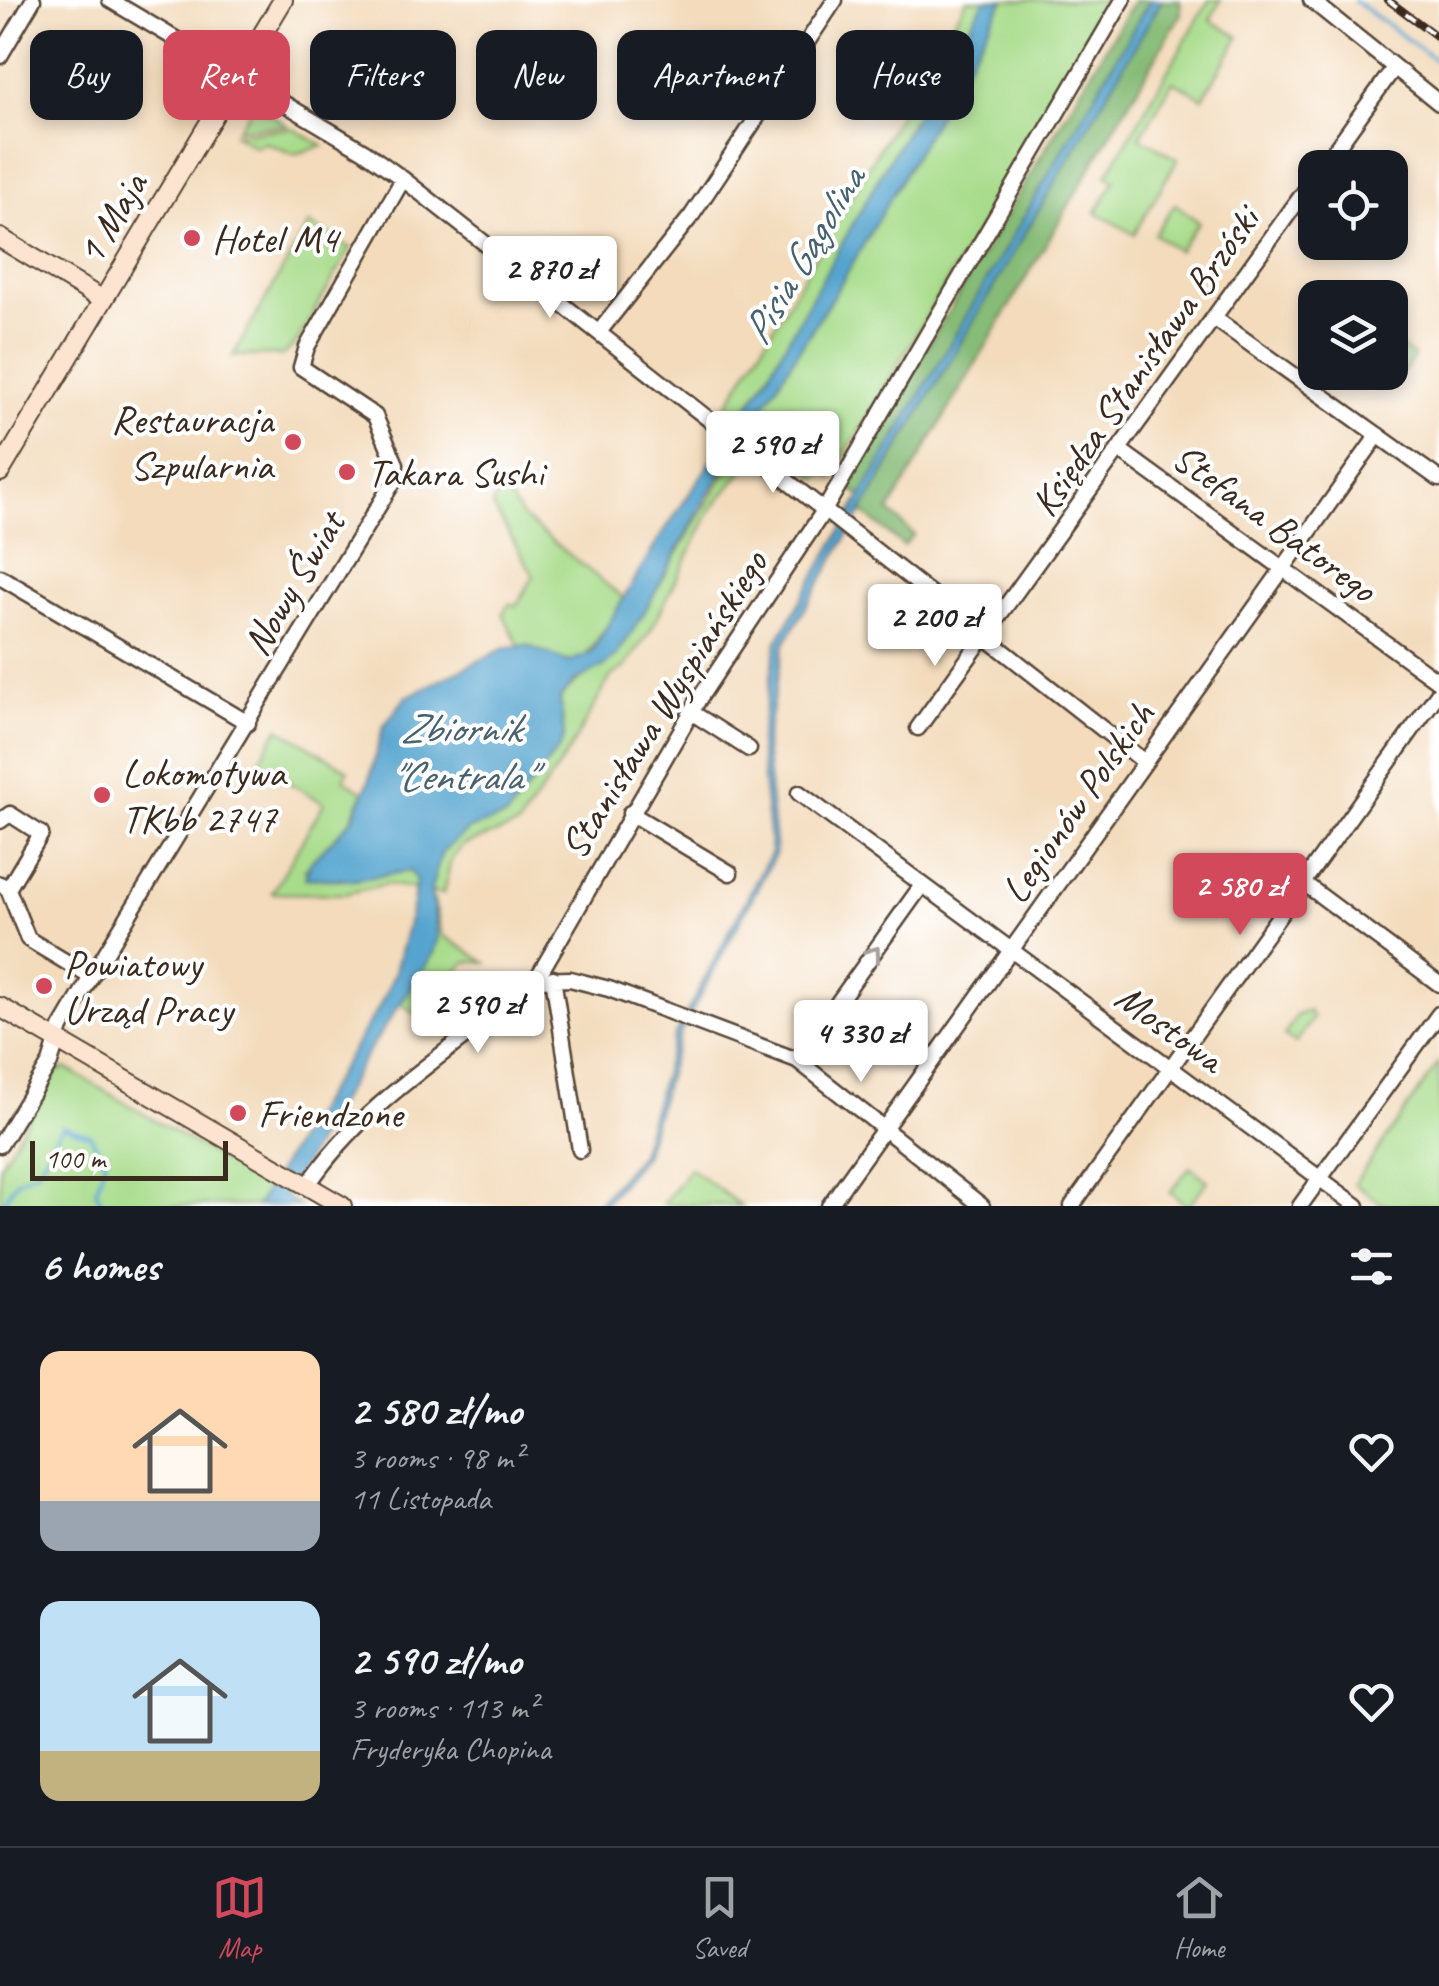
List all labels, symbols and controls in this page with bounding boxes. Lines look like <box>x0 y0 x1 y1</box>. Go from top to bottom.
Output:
chip: Buy <box>30 30 143 120</box>
chip: Rent <box>163 30 290 120</box>
chip: Filters <box>310 30 456 120</box>
chip: New <box>476 30 597 120</box>
chip: Apartment <box>617 30 816 120</box>
chip: House <box>836 30 974 120</box>
map controls <box>1298 150 1408 390</box>
button: locate <box>1298 150 1408 260</box>
water label: Pisia Gągolina <box>730 153 879 354</box>
street label: 1 Maja <box>65 161 160 273</box>
street label: Księdza Stanisława Brzóski <box>1019 194 1273 526</box>
place label: Hotel M4 <box>212 214 342 264</box>
marker: Hotel M4 <box>181 227 203 249</box>
pin: 2 870 zł <box>447 236 653 321</box>
text: 2 870 zł <box>505 248 595 289</box>
button: layers <box>1298 280 1408 390</box>
place label: Restauracja Szpularnia <box>111 395 276 491</box>
pin: 2 590 zł <box>670 411 876 496</box>
text: 2 590 zł <box>728 423 818 464</box>
marker: Restauracja Szpularnia <box>282 431 304 453</box>
street label: Stefana Batorego <box>1163 432 1388 615</box>
place label: Takara Sushi <box>367 448 548 498</box>
marker: Takara Sushi <box>336 461 358 483</box>
street label: Nowy Świat <box>231 499 358 665</box>
street label: Stanisława Wyspiańskiego <box>549 540 780 868</box>
pin: 2 200 zł <box>832 584 1038 669</box>
text: 2 200 zł <box>890 596 980 637</box>
street label: Legionów Polskich <box>990 692 1166 913</box>
water label: Zbiornik "Centrala" <box>389 702 546 803</box>
place label: Lokomotywa TKbb 2747 <box>122 748 288 844</box>
marker: Lokomotywa TKbb 2747 <box>91 784 113 806</box>
pin: 2 580 zł <box>1137 853 1343 938</box>
text: 2 580 zł <box>1195 865 1285 906</box>
place label: Powiatowy Urząd Pracy <box>64 939 236 1035</box>
one-way arrow <box>861 945 880 964</box>
pin: 2 590 zł <box>375 971 581 1056</box>
street label: Mostowa <box>1106 972 1236 1086</box>
marker: Powiatowy Urząd Pracy <box>33 975 55 997</box>
text: 2 590 zł <box>433 983 523 1024</box>
pin: 4 330 zł <box>758 1000 964 1085</box>
text: 4 330 zł <box>816 1012 906 1053</box>
place label: Friendzone <box>258 1089 405 1139</box>
marker: Friendzone <box>227 1102 249 1124</box>
scale bar <box>30 1136 228 1180</box>
text: 100 m <box>45 1141 105 1176</box>
icon: filters <box>1344 1239 1399 1294</box>
text: 6 homes <box>40 1240 159 1293</box>
text: 2 580 zł/mo <box>350 1384 522 1437</box>
icon: home <box>120 1391 240 1511</box>
icon: heart <box>1344 1424 1399 1479</box>
text: 3 rooms · 98 m² <box>350 1437 523 1478</box>
text: 11 Listopada <box>350 1478 491 1519</box>
text: 2 590 zł/mo <box>350 1634 521 1687</box>
icon: home <box>120 1641 240 1761</box>
icon: heart <box>1344 1674 1399 1729</box>
text: 3 rooms · 113 m² <box>350 1687 537 1728</box>
text: Fryderyka Chopina <box>350 1728 551 1769</box>
tab: Map <box>212 1870 267 1965</box>
tab: Saved <box>692 1870 747 1965</box>
tab: Home <box>1172 1870 1227 1965</box>

